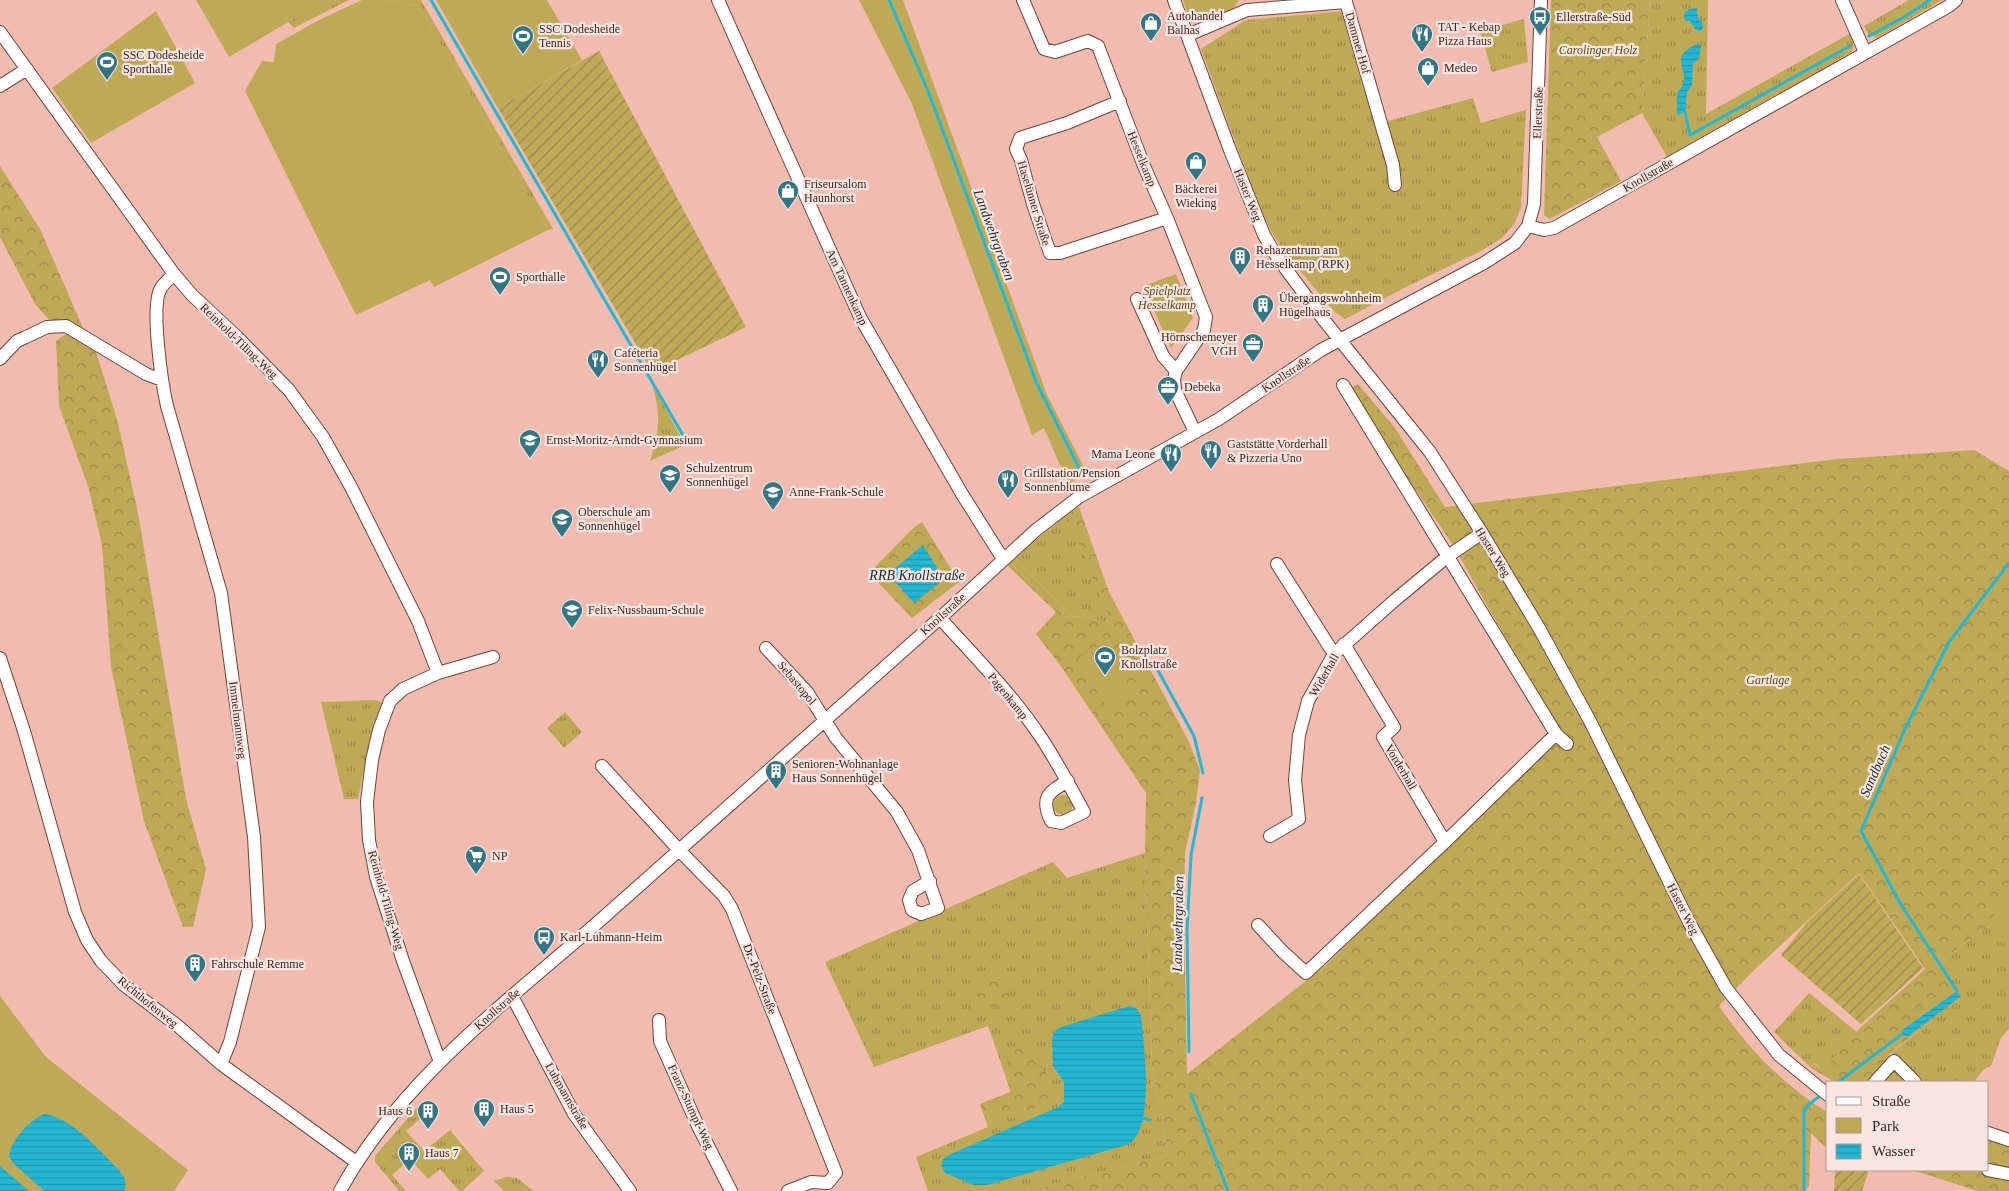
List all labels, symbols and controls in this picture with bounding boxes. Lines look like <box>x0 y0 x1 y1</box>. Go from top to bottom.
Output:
bus stop icon: Ellerstraße-Süd <box>1528 5 1552 36</box>
place label: Autohandel Balhas <box>1167 9 1224 37</box>
street label: Dammer Hof <box>1342 10 1374 76</box>
place label: Ellerstraße-Süd <box>1556 10 1631 24</box>
shop icon: Autohandel Balhas <box>1139 11 1163 42</box>
place label: TAT - Kebap Pizza Haus <box>1438 20 1500 48</box>
place label: SSC Dodesheide Tennis <box>539 22 620 50</box>
restaurant icon: TAT - Kebap Pizza Haus <box>1410 22 1434 53</box>
sports icon: SSC Dodesheide Tennis <box>511 24 535 55</box>
park label: Carolinger Holz <box>1559 43 1638 57</box>
place label: SSC Dodesheide Sporthalle <box>123 48 204 76</box>
sports icon: SSC Dodesheide Sporthalle <box>95 50 119 81</box>
shop icon: Medeo <box>1416 56 1440 87</box>
place label: Medeo <box>1444 61 1477 75</box>
street label: Ellerstraße <box>1530 87 1546 139</box>
street label: Hesselkamp <box>1125 129 1159 189</box>
shop icon: Bäckerei Wieking <box>1184 150 1208 181</box>
street label: Knollstraße <box>1620 155 1676 195</box>
street label: Haselünner Straße <box>1014 159 1054 247</box>
street label: Haster Weg <box>1231 167 1265 223</box>
place label: Friseursalom Haunhorst <box>804 177 867 205</box>
shop icon: Friseursalom Haunhorst <box>776 179 800 210</box>
place label: Bäckerei Wieking <box>1175 182 1218 210</box>
water label: Landwehrgraben <box>970 186 1017 283</box>
place label: Rehazentrum am Hesselkamp (RPK) <box>1256 243 1349 271</box>
building icon: Rehazentrum am Hesselkamp (RPK) <box>1228 245 1252 276</box>
street label: Am Tannenkamp <box>823 247 871 327</box>
sports icon: Sporthalle <box>488 265 512 296</box>
place label: Sporthalle <box>516 270 565 284</box>
park label: Spielplatz Hesselkamp <box>1137 284 1196 312</box>
place label: Übergangswohnheim Hügelhaus <box>1279 291 1382 319</box>
building icon: Übergangswohnheim Hügelhaus <box>1251 293 1275 324</box>
street label: Reinhold-Tiling-Weg <box>197 300 281 382</box>
place label: Hörnschemeyer VGH <box>1161 330 1237 358</box>
office icon: Hörnschemeyer VGH <box>1241 332 1265 363</box>
place label: Caféteria Sonnenhügel <box>614 346 677 374</box>
restaurant icon: Caféteria Sonnenhügel <box>586 348 610 379</box>
street label: Knollstraße <box>1259 353 1313 395</box>
office icon: Debeka <box>1156 375 1180 406</box>
place label: Debeka <box>1184 380 1221 394</box>
school or university icon: Ernst-Moritz-Arndt-Gymnasium <box>518 428 542 459</box>
place label: Ernst-Moritz-Arndt-Gymnasium <box>546 433 703 447</box>
place label: Gaststätte Vorderhall & Pizzeria Uno <box>1227 437 1328 465</box>
restaurant icon: Gaststätte Vorderhall & Pizzeria Uno <box>1199 439 1223 470</box>
restaurant icon: Mama Leone <box>1159 442 1183 473</box>
place label: Mama Leone <box>1091 447 1155 461</box>
place label: Schulzentrum Sonnenhügel <box>686 461 753 489</box>
school or university icon: Schulzentrum Sonnenhügel <box>658 463 682 494</box>
place label: Grillstation/Pension Sonnenblume <box>1024 466 1120 494</box>
restaurant icon: Grillstation/Pension Sonnenblume <box>996 468 1020 499</box>
school or university icon: Anne-Frank-Schule <box>761 480 785 511</box>
place label: Anne-Frank-Schule <box>789 485 884 499</box>
place label: Oberschule am Sonnenhügel <box>578 505 651 533</box>
school or university icon: Oberschule am Sonnenhügel <box>550 507 574 538</box>
street label: Haster Weg <box>1472 525 1514 579</box>
water label: RRB Knollstraße <box>868 568 965 583</box>
street label: Knollstraße <box>918 590 968 638</box>
school or university icon: Felix-Nussbaum-Schule <box>560 598 584 629</box>
place label: Felix-Nussbaum-Schule <box>588 603 704 617</box>
place label: Bolzplatz Knollstraße <box>1121 643 1177 671</box>
sports icon: Bolzplatz Knollstraße <box>1093 645 1117 676</box>
street label: Widerhall <box>1306 650 1342 699</box>
street label: Sebastopol <box>775 658 820 708</box>
street label: Pagenkamp <box>985 670 1031 722</box>
park label: Gartlage <box>1746 673 1790 687</box>
street label: Immelmannweg <box>226 680 250 760</box>
street label: Vorderhall <box>1382 742 1420 793</box>
water label: Sandbach <box>1857 743 1893 799</box>
place label: Senioren-Wohnanlage Haus Sonnenhügel <box>792 757 898 785</box>
building icon: Senioren-Wohnanlage Haus Sonnenhügel <box>764 759 788 790</box>
supermarket icon: NP <box>464 844 488 875</box>
street label: Reinhold-Tiling-Weg <box>365 849 407 951</box>
place label: NP <box>492 849 508 863</box>
water label: Landwehrgraben <box>1170 876 1186 973</box>
street label: Haster Weg <box>1664 881 1702 937</box>
bus stop icon: Karl-Luhmann-Heim <box>532 925 556 956</box>
place label: Karl-Luhmann-Heim <box>560 930 663 944</box>
street label: Dr.-Pelz-Straße <box>740 942 780 1016</box>
building icon: Fahrschule Remme <box>183 952 207 983</box>
place label: Fahrschule Remme <box>211 957 304 971</box>
street label: Richthofenweg <box>115 973 181 1031</box>
street label: Knollstraße <box>471 985 523 1033</box>
street label: Luhmannstraße <box>542 1060 592 1132</box>
street label: Franz-Stumpf-Weg <box>665 1062 717 1152</box>
legend <box>1826 1081 1989 1171</box>
text: Straße <box>1872 1093 1911 1109</box>
building icon: Haus 5 <box>472 1097 496 1128</box>
building icon: Haus 6 <box>416 1099 440 1130</box>
place label: Haus 5 <box>500 1102 534 1116</box>
place label: Haus 6 <box>378 1104 412 1118</box>
text: Park <box>1872 1118 1900 1134</box>
building icon: Haus 7 <box>397 1141 421 1172</box>
text: Wasser <box>1872 1143 1915 1159</box>
place label: Haus 7 <box>425 1146 459 1160</box>

